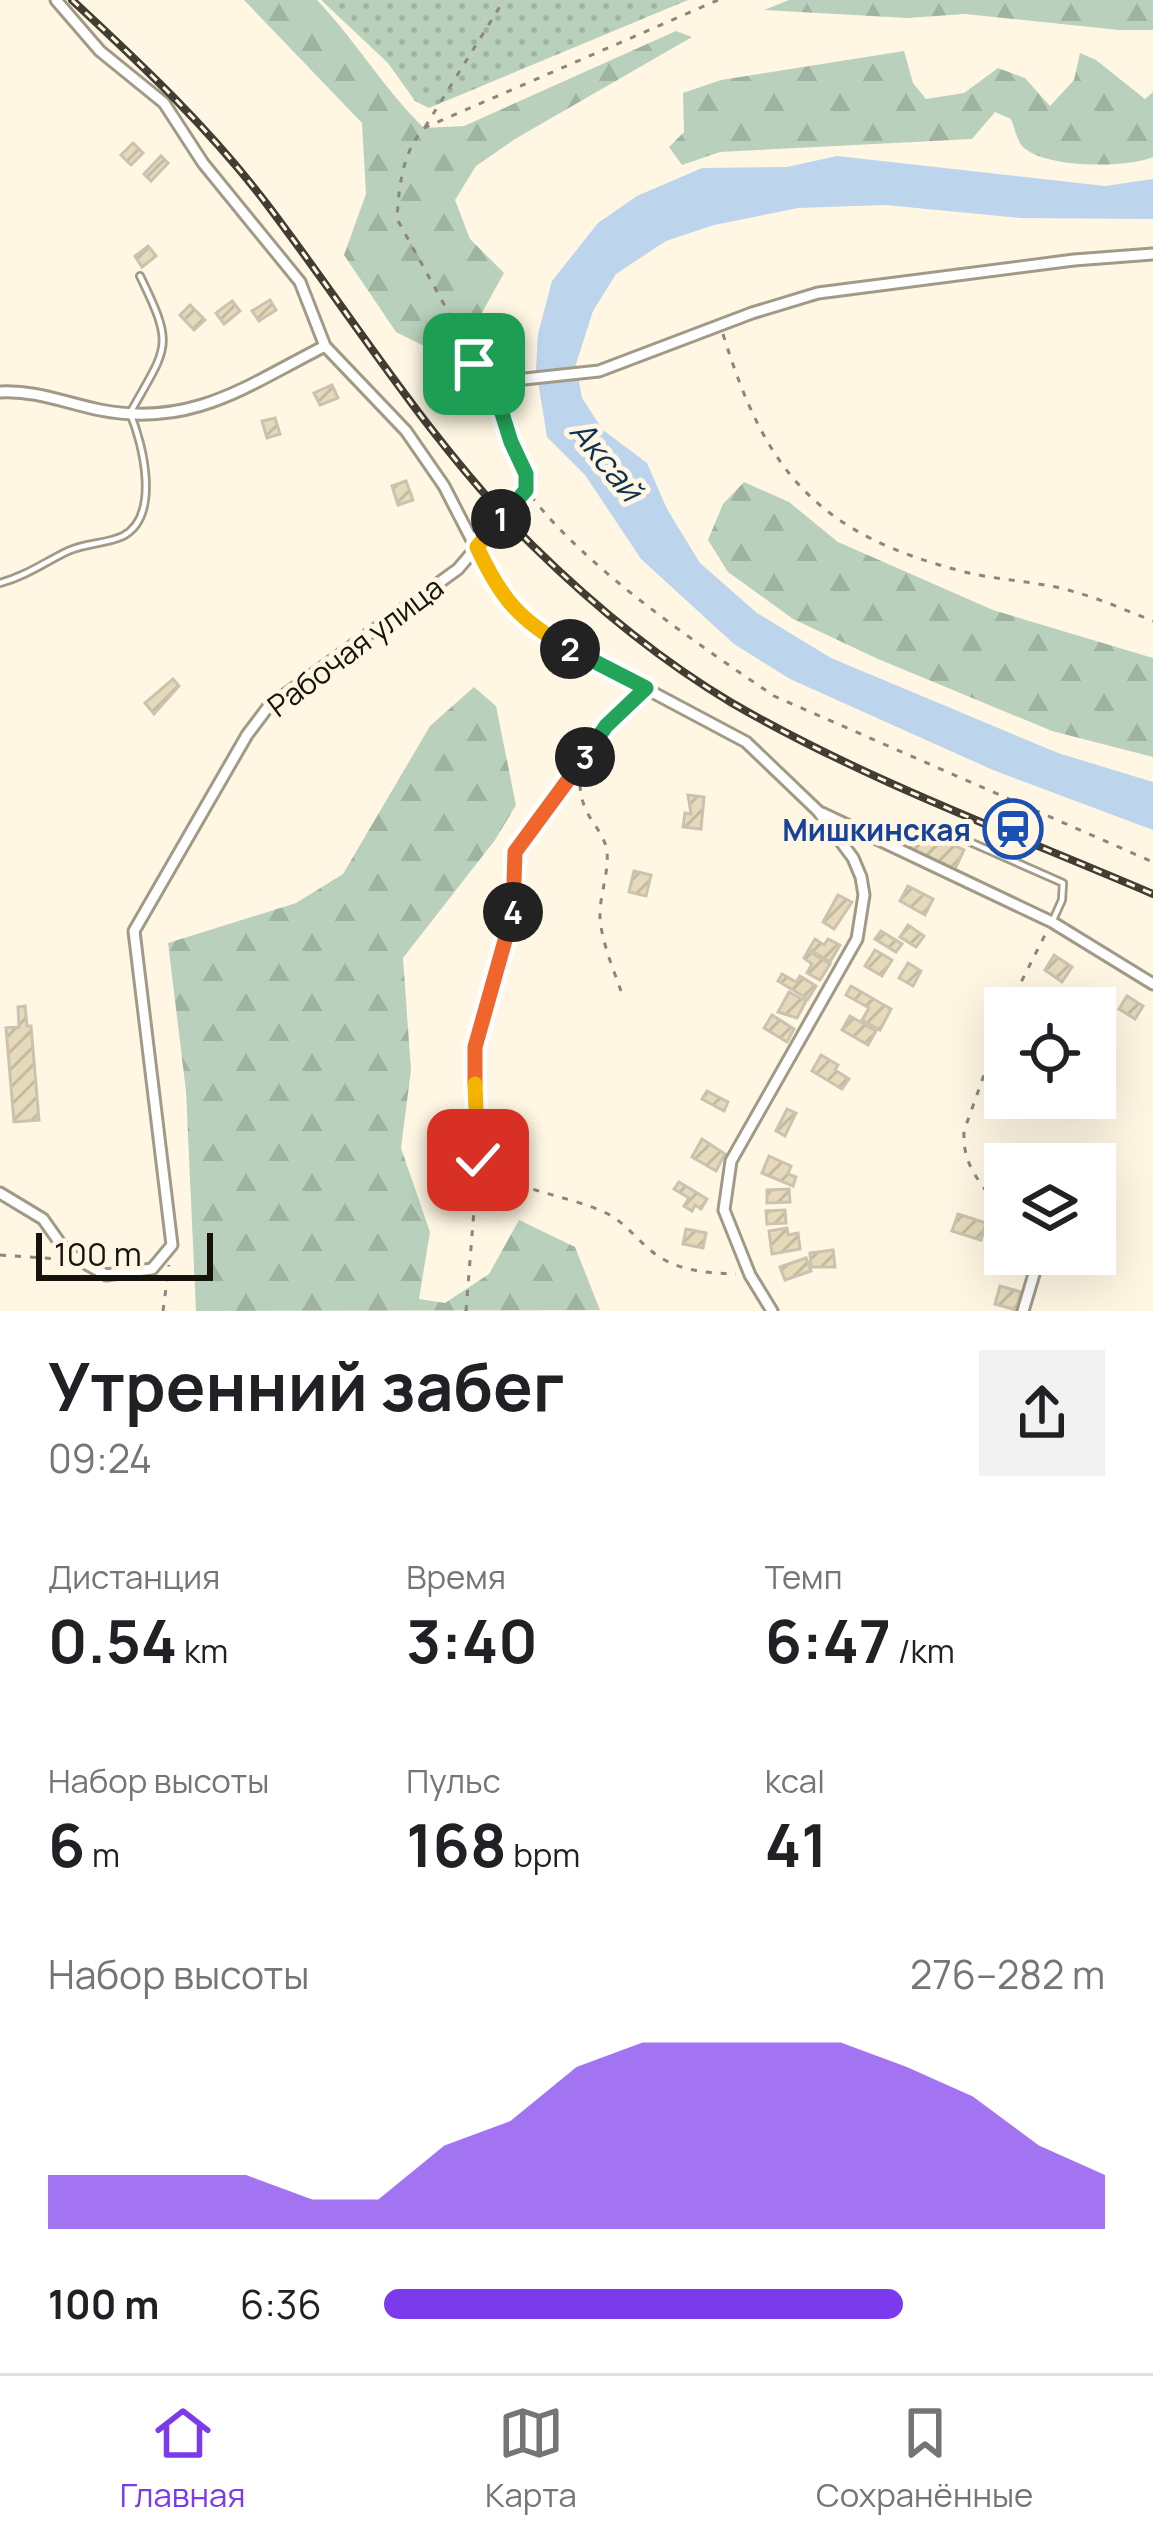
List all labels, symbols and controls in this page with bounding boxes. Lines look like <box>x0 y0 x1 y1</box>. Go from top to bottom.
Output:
pin <box>423 313 525 415</box>
icon: arrive <box>441 331 507 397</box>
water label: Аксай <box>560 410 655 512</box>
pin: 1 <box>471 489 531 549</box>
text: 1 <box>494 496 508 541</box>
street label: Рабочая улица <box>259 566 451 726</box>
pin: 2 <box>540 619 600 679</box>
text: 2 <box>560 626 580 671</box>
pin: 3 <box>555 727 615 787</box>
text: 3 <box>575 734 595 779</box>
station icon: Мишкинская <box>982 798 1044 860</box>
place label: Мишкинская <box>782 809 971 850</box>
pin: 4 <box>483 882 543 942</box>
text: 4 <box>503 889 523 934</box>
map controls <box>984 987 1116 1275</box>
button: locate <box>984 987 1116 1119</box>
pin <box>427 1109 529 1211</box>
icon: check <box>445 1127 511 1193</box>
button: layers <box>984 1143 1116 1275</box>
scale bar <box>36 1227 213 1280</box>
text: 100 m <box>54 1231 142 1276</box>
text: Утренний забег <box>48 1341 564 1431</box>
button: share <box>979 1350 1105 1476</box>
text: 09:24 <box>48 1431 152 1485</box>
text: Дистанция <box>48 1554 220 1599</box>
text: Время <box>406 1554 506 1599</box>
text: Темп <box>765 1554 842 1599</box>
text: 0.54 <box>48 1599 177 1681</box>
text: 3:40 <box>406 1599 538 1681</box>
text: 6:47 <box>765 1599 891 1681</box>
text: km <box>177 1628 228 1673</box>
text: /km <box>891 1628 955 1673</box>
text: Набор высоты <box>48 1758 269 1803</box>
text: Пульс <box>406 1758 501 1803</box>
text: kcal <box>765 1758 825 1803</box>
text: 6 <box>48 1803 85 1885</box>
text: 168 <box>406 1803 507 1885</box>
text: 41 <box>765 1803 827 1885</box>
text: m <box>85 1832 120 1877</box>
text: bpm <box>507 1832 580 1877</box>
text: Набор высоты <box>48 1947 310 2001</box>
text: 276–282 m <box>910 1947 1105 2001</box>
text: 100 m <box>48 2277 159 2331</box>
text: 6:36 <box>240 2277 322 2331</box>
tab: Главная <box>120 2400 246 2517</box>
tab: Карта <box>485 2400 577 2517</box>
tab: Сохранённые <box>816 2400 1033 2517</box>

